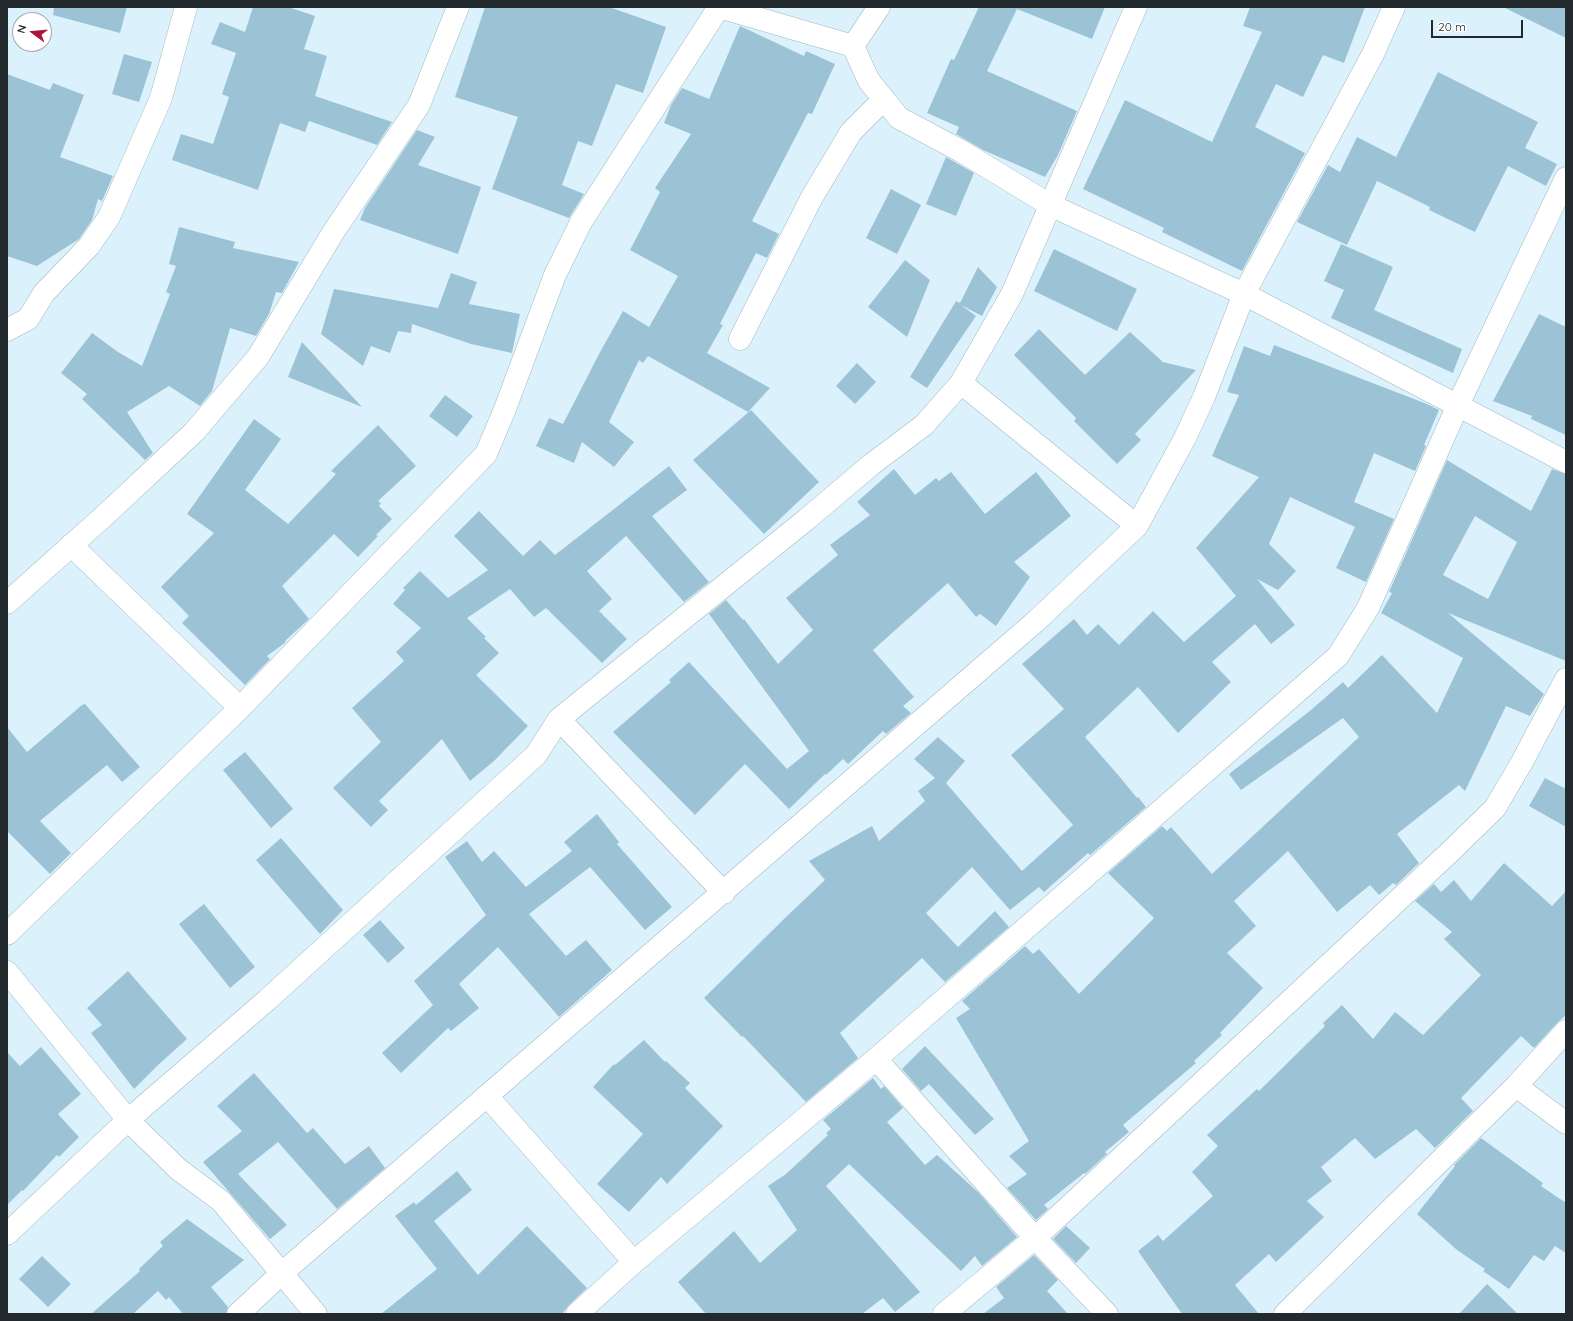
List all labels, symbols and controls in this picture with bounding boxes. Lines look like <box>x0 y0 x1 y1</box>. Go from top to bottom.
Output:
north arrow <box>12 12 52 52</box>
scale bar <box>1433 12 1525 38</box>
text: 20 m <box>1438 19 1466 34</box>
text: N <box>14 23 29 35</box>

